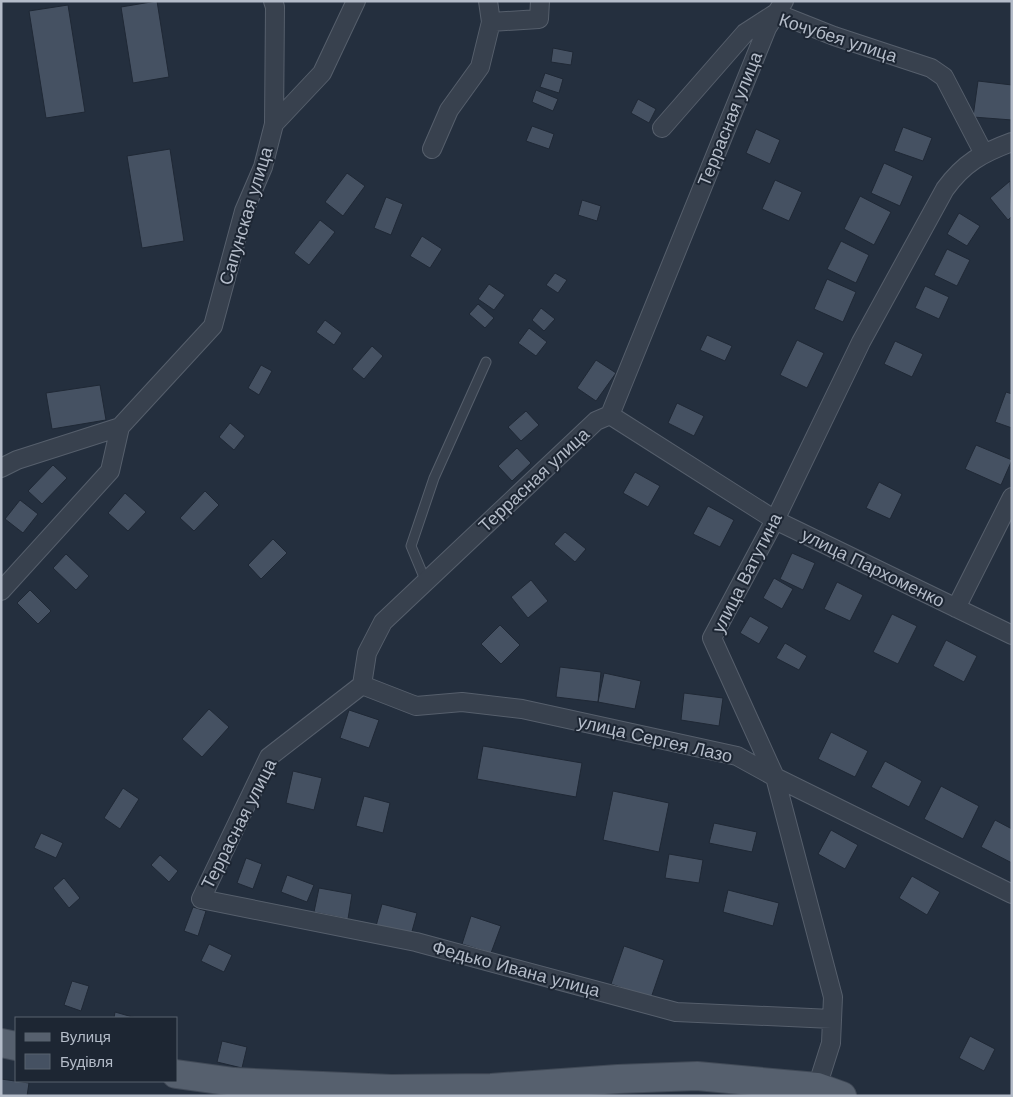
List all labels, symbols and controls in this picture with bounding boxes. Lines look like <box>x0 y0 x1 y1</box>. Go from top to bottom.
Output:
street label: Кочубея улица <box>776 9 901 67</box>
street label: Террасная улица <box>694 48 766 189</box>
street label: Сапунская улица <box>215 144 277 288</box>
street label: Террасная улица <box>475 423 594 536</box>
street label: улица Ватутина <box>708 509 786 636</box>
street label: улица Пархоменко <box>798 525 948 611</box>
street label: улица Сергея Лазо <box>576 711 734 767</box>
street label: Террасная улица <box>198 755 281 892</box>
street label: Федько Ивана улица <box>430 937 603 1001</box>
legend <box>15 1017 178 1082</box>
text: Вулиця <box>60 1028 111 1045</box>
text: Будівля <box>60 1053 113 1070</box>

